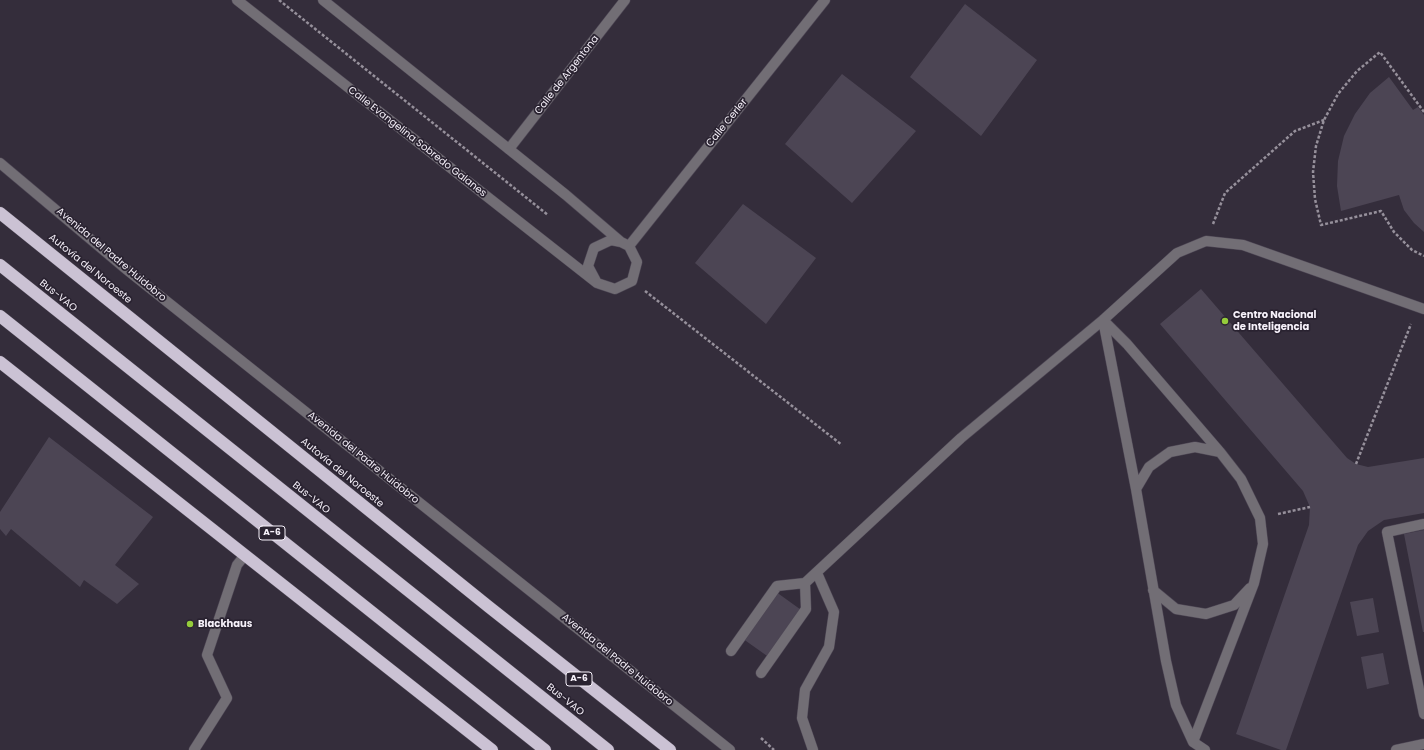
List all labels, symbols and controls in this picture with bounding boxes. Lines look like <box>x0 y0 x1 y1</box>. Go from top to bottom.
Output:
street label: Calle de Argentona <box>532 33 602 117</box>
street label: Calle Evangelina Sobredo Galanes <box>345 84 489 200</box>
street label: Calle Cerler <box>704 97 750 149</box>
street label: Avenida del Padre Huidobro <box>54 206 168 304</box>
street label: Autovía del Noroeste <box>46 232 134 306</box>
street label: Bus-VAO <box>37 277 79 315</box>
place label: Centro Nacional de Inteligencia <box>1233 309 1317 332</box>
marker: Centro Nacional de Inteligencia <box>1220 316 1230 326</box>
street label: Avenida del Padre Huidobro <box>305 409 421 507</box>
street label: Autovía del Noroeste <box>298 436 386 510</box>
street label: Bus-VAO <box>290 479 332 517</box>
road number: A-6 <box>259 526 285 540</box>
street label: Avenida del Padre Huidobro <box>559 611 675 709</box>
place label: Blackhaus <box>198 618 252 630</box>
marker: Blackhaus <box>185 619 195 629</box>
road number: A-6 <box>566 672 592 686</box>
street label: Bus-VAO <box>544 681 586 719</box>

